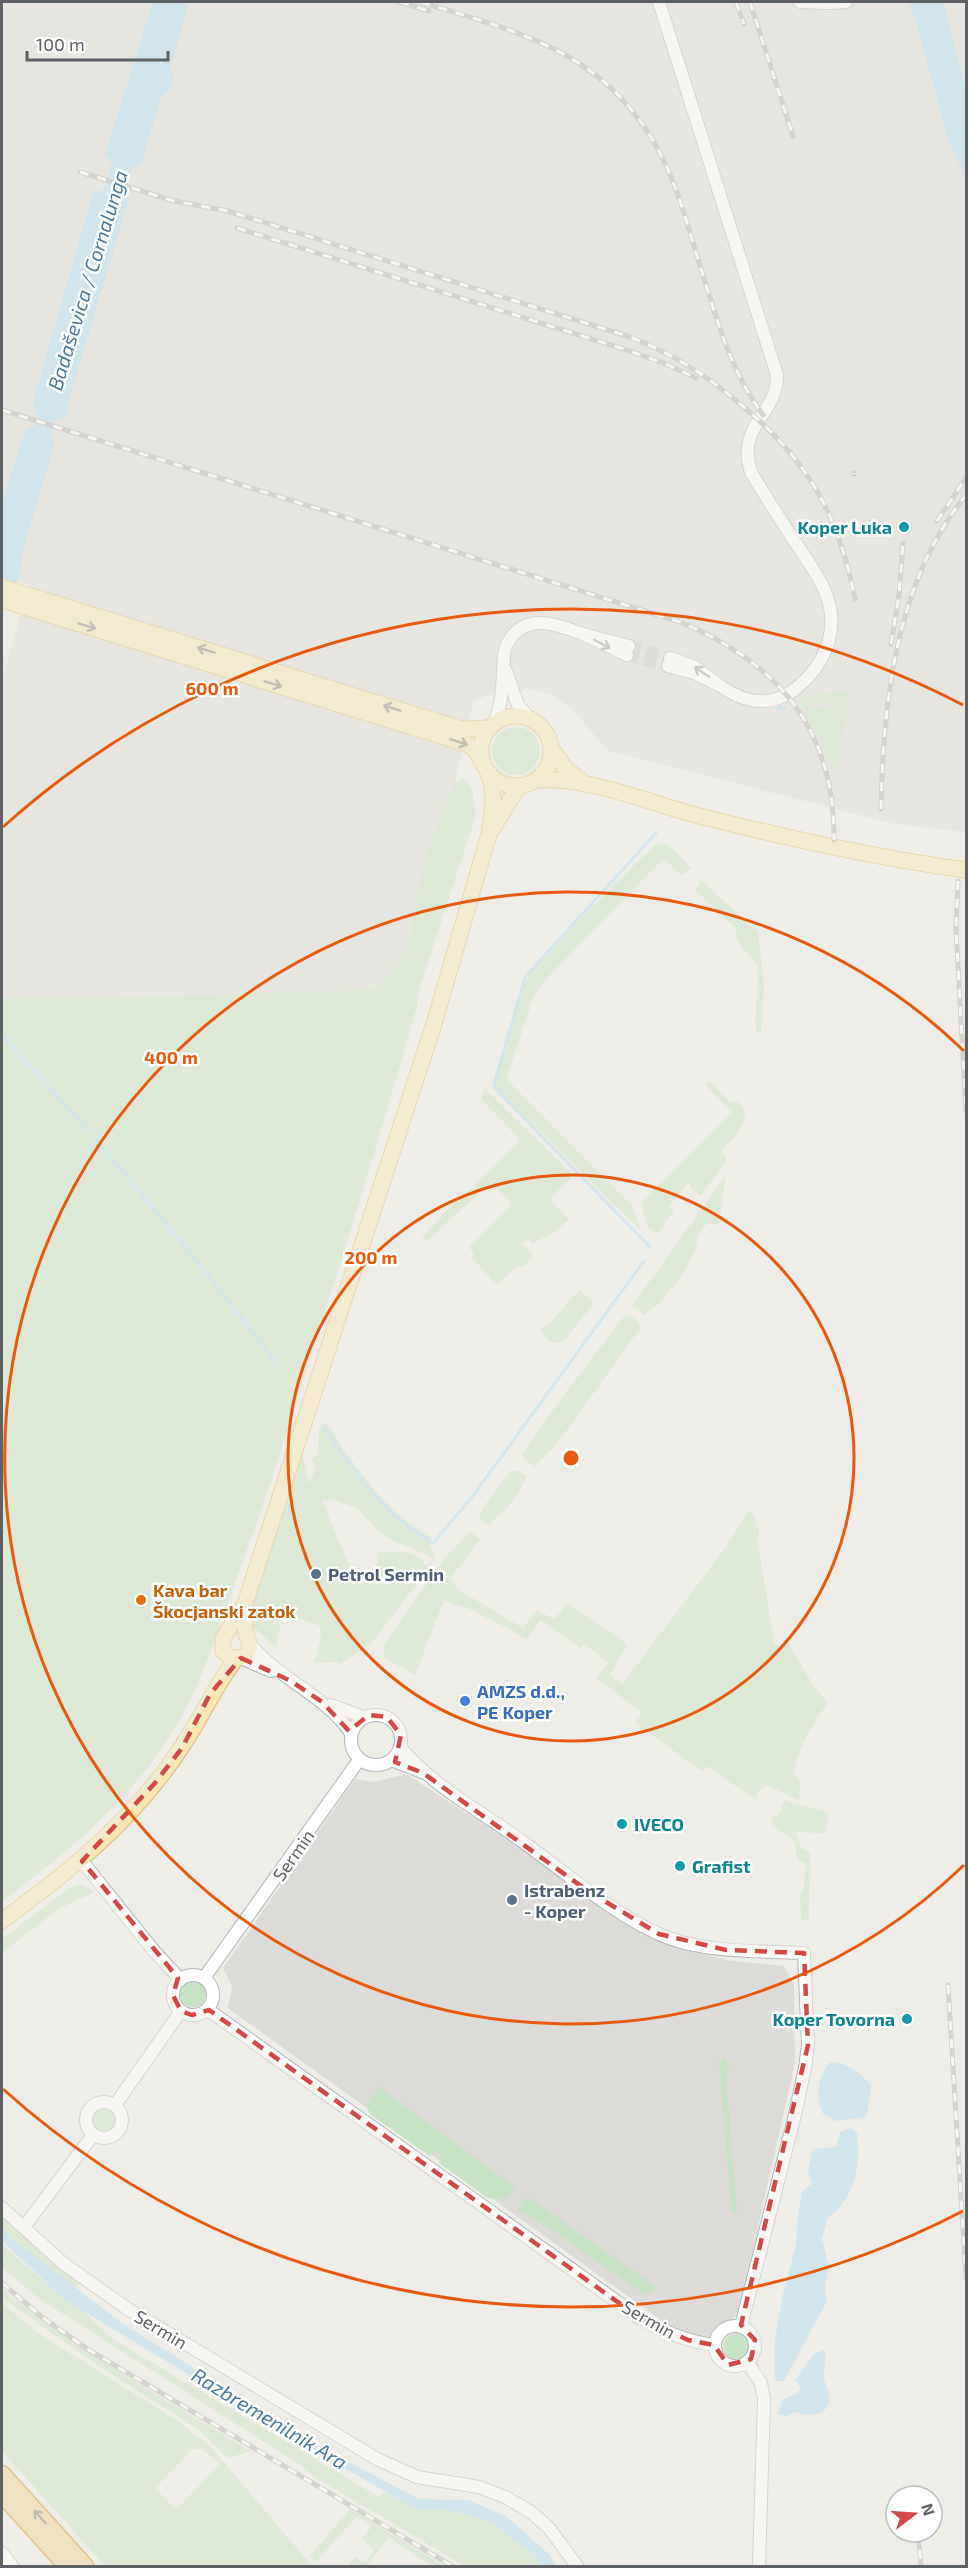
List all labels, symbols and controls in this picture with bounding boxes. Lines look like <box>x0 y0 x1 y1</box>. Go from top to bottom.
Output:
scale bar <box>27 24 168 62</box>
text: 100 m <box>36 33 85 55</box>
water label: Badaševica / Cornalunga <box>42 167 132 393</box>
place label: Koper Luka <box>797 516 892 538</box>
marker: Koper Luka <box>897 520 911 534</box>
one-way arrow <box>77 621 96 632</box>
one-way arrow <box>593 638 610 650</box>
one-way arrow <box>196 644 215 655</box>
one-way arrow <box>694 665 711 677</box>
text: 600 m <box>185 677 239 699</box>
one-way arrow <box>263 679 282 690</box>
one-way arrow <box>383 702 402 713</box>
one-way arrow <box>449 738 468 749</box>
text: 400 m <box>144 1046 198 1068</box>
text: 200 m <box>345 1246 397 1268</box>
centre of rings <box>561 1448 581 1468</box>
place label: Petrol Sermin <box>328 1563 444 1585</box>
marker: Petrol Sermin <box>309 1567 323 1581</box>
place label: Kava bar Škocjanski zatok <box>153 1579 295 1622</box>
marker: Kava bar Škocjanski zatok <box>134 1593 148 1607</box>
place label: AMZS d.d., PE Koper <box>477 1680 565 1723</box>
marker: AMZS d.d., PE Koper <box>458 1694 472 1708</box>
place label: IVECO <box>634 1813 684 1835</box>
marker: IVECO <box>615 1817 629 1831</box>
street label: Sermin <box>267 1825 319 1885</box>
place label: Grafist <box>692 1855 751 1877</box>
marker: Grafist <box>673 1859 687 1873</box>
place label: Istrabenz - Koper <box>524 1879 605 1922</box>
marker: Istrabenz - Koper <box>505 1893 519 1907</box>
place label: Koper Tovorna <box>773 2008 895 2030</box>
marker: Koper Tovorna <box>900 2012 914 2026</box>
street label: Sermin <box>619 2295 679 2343</box>
street label: Sermin <box>131 2305 191 2353</box>
water label: Razbremenilnik Ara <box>188 2362 352 2474</box>
north arrow <box>884 2484 944 2544</box>
text: N <box>918 2501 940 2518</box>
one-way arrow <box>33 2510 47 2525</box>

